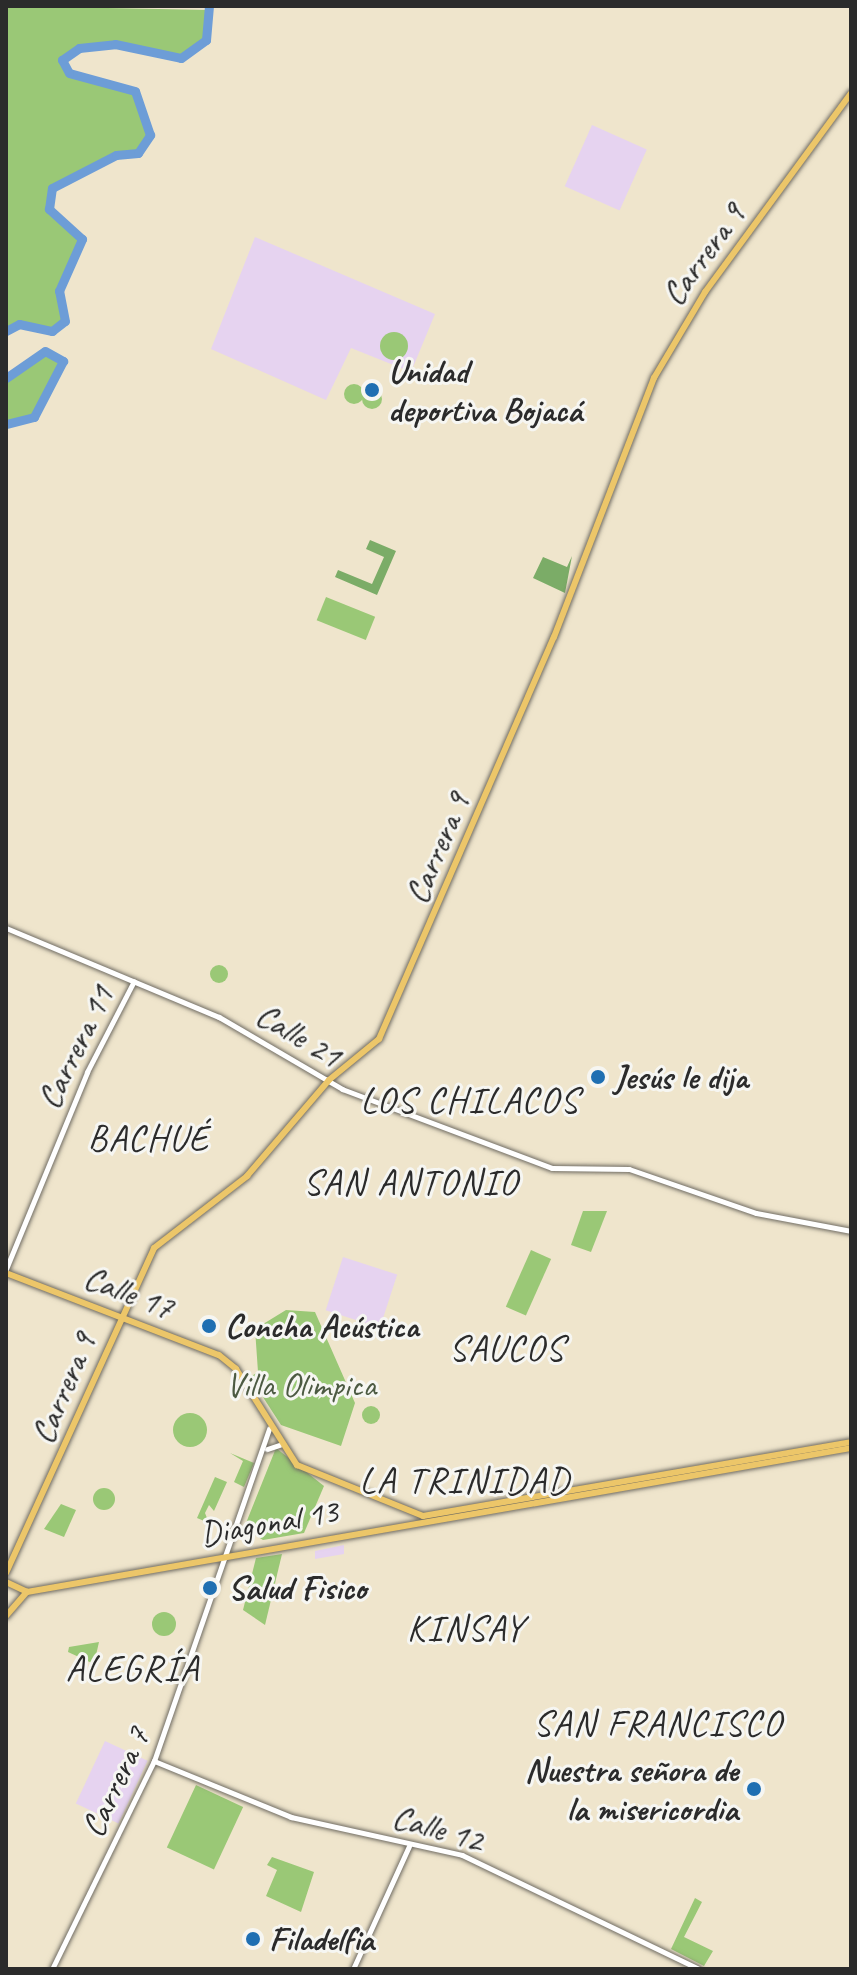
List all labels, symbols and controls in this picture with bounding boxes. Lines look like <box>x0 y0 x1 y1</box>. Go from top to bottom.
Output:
street label: Carrera 9 <box>652 195 754 313</box>
place label: Unidad deportiva Bojacá <box>388 350 581 430</box>
marker: Unidad deportiva Bojacá <box>363 381 381 399</box>
street label: Carrera 9 <box>396 787 478 909</box>
street label: Carrera 11 <box>28 979 122 1115</box>
street label: Calle 21 <box>249 994 349 1076</box>
place label: Jesús le dija <box>614 1057 747 1097</box>
marker: Jesús le dija <box>589 1068 607 1086</box>
district label: LOS CHILACOS <box>361 1079 579 1123</box>
district label: BACHUÉ <box>88 1117 210 1161</box>
district label: SAN ANTONIO <box>305 1161 517 1205</box>
street label: Calle 17 <box>79 1256 179 1328</box>
place label: Concha Acústica <box>225 1306 418 1346</box>
marker: Concha Acústica <box>200 1317 218 1335</box>
street label: Carrera 9 <box>22 1327 104 1449</box>
district label: SAUCOS <box>449 1327 565 1371</box>
park label: Villa Olimpica <box>225 1365 377 1405</box>
district label: LA TRINIDAD <box>362 1459 568 1503</box>
street label: Diagonal 13 <box>197 1490 341 1554</box>
place label: Salud Fisico <box>228 1568 366 1608</box>
marker: Salud Fisico <box>199 1577 221 1599</box>
district label: KINSAY <box>408 1607 524 1651</box>
district label: ALEGRÍA <box>66 1647 200 1691</box>
district label: SAN FRANCISCO <box>535 1702 781 1746</box>
street label: Carrera 7 <box>72 1721 158 1843</box>
place label: Nuestra señora de la misericordia <box>525 1749 738 1828</box>
marker: Nuestra señora de la misericordia <box>745 1780 763 1798</box>
street label: Calle 12 <box>388 1796 488 1860</box>
place label: Filadelfia <box>269 1919 374 1959</box>
marker: Filadelfia <box>244 1930 262 1948</box>

